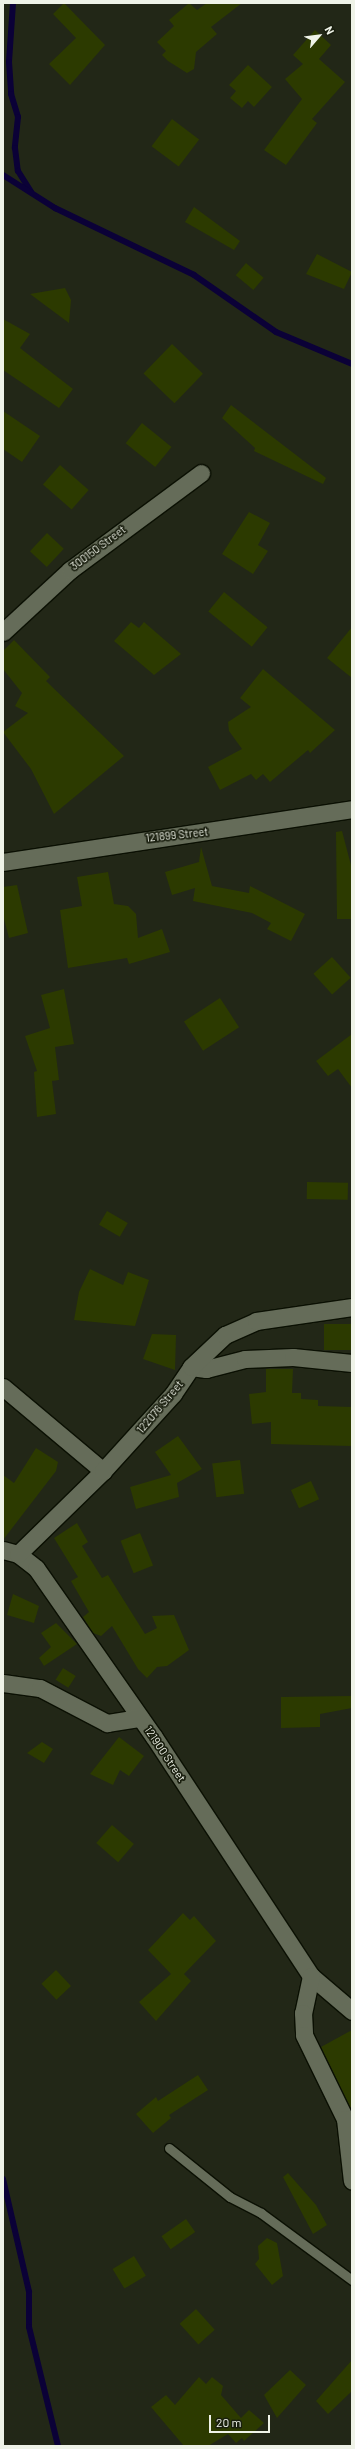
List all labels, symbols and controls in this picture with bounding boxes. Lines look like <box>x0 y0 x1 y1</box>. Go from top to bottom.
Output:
north arrow <box>299 16 339 56</box>
text: N <box>323 24 337 36</box>
street label: 300150 Street <box>68 523 128 573</box>
street label: 121899 Street <box>145 825 209 845</box>
street label: 122076 Street <box>134 1378 186 1436</box>
street label: 121900 Street <box>142 1724 188 1784</box>
scale bar <box>211 2407 272 2433</box>
text: 20 m <box>216 2415 242 2429</box>

